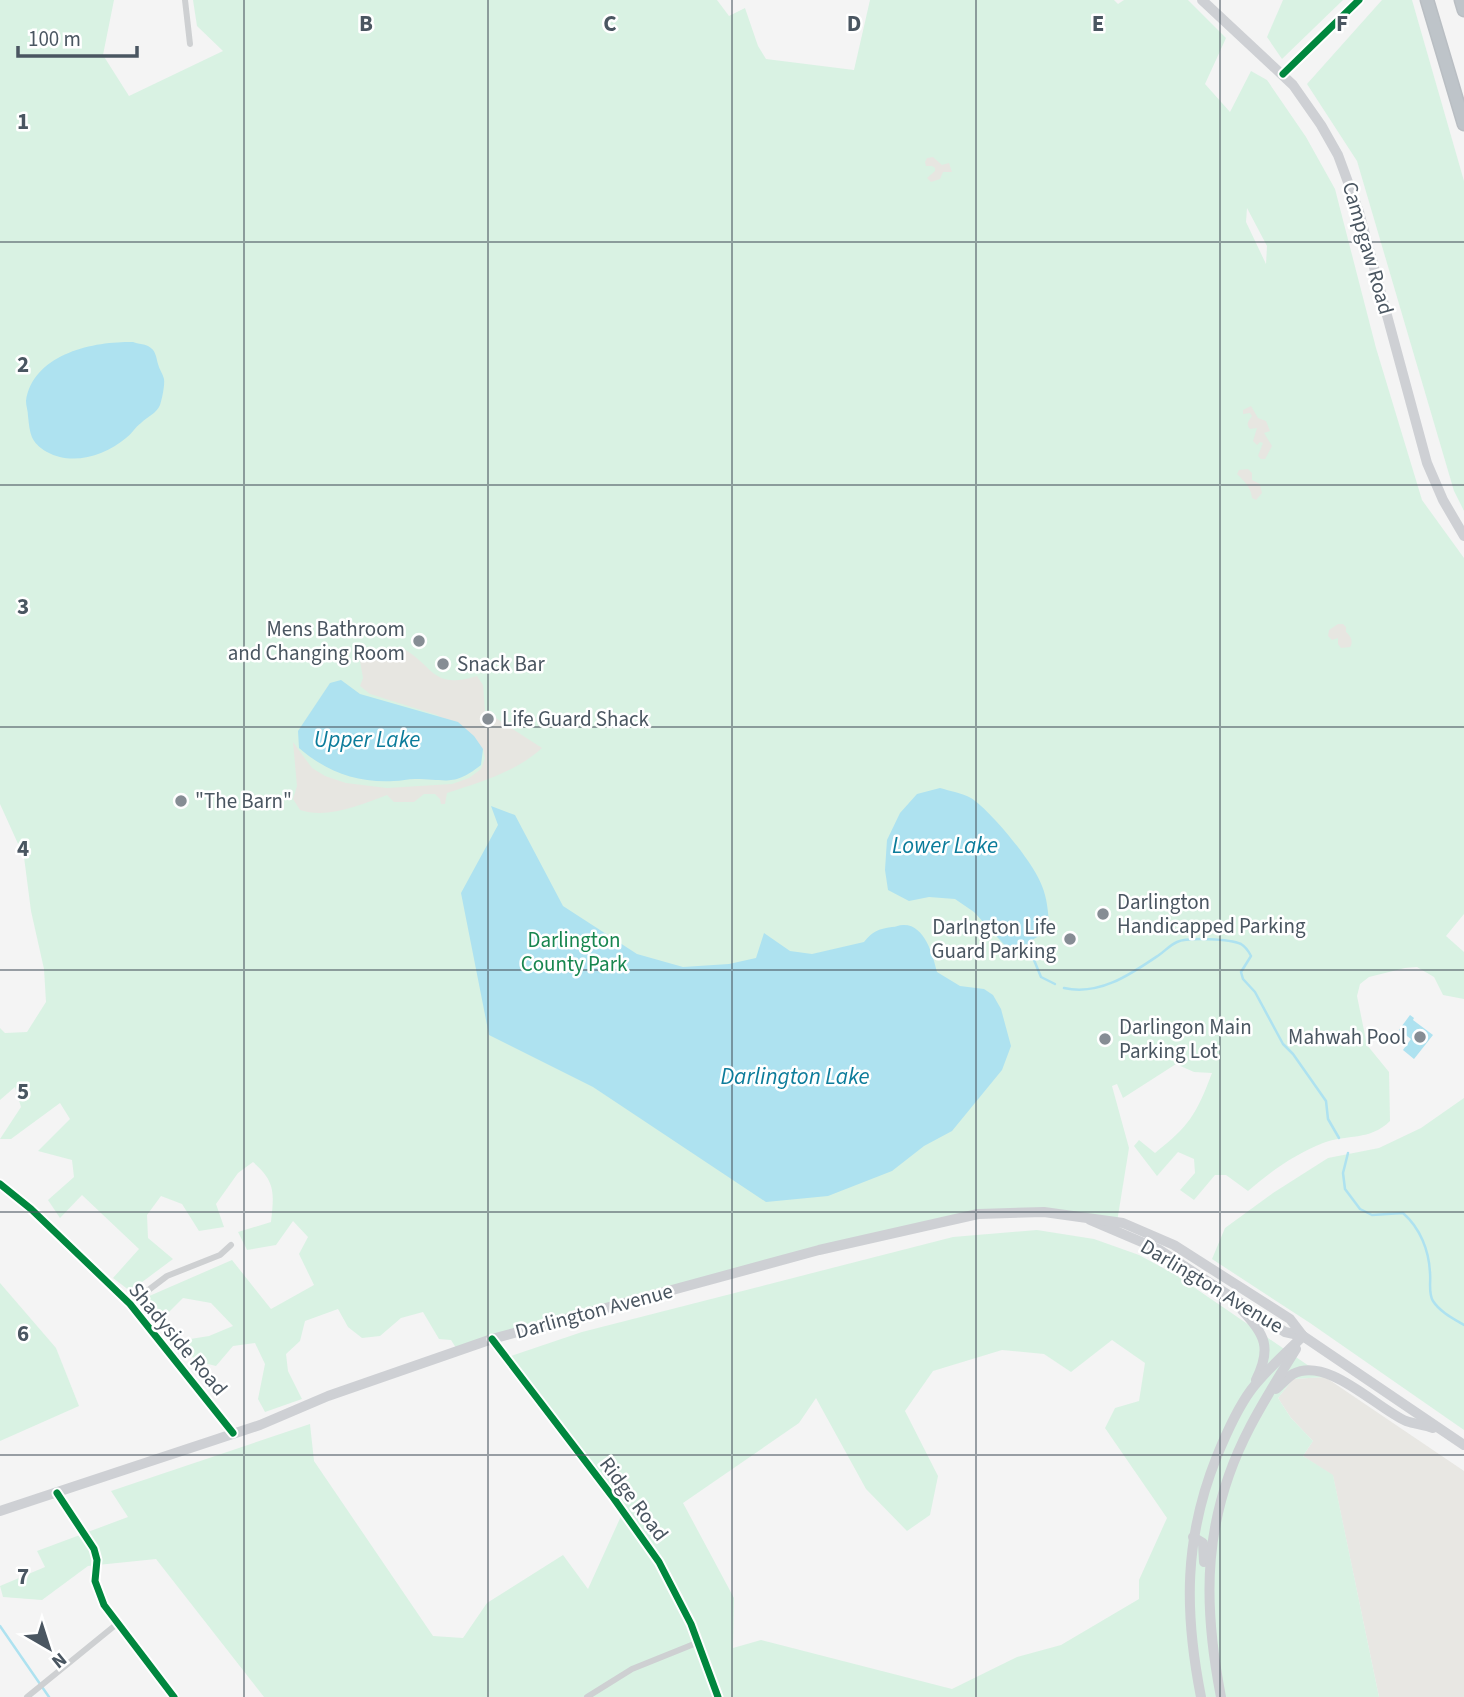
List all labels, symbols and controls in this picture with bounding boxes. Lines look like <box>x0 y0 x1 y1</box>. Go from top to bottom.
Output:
text: B <box>359 7 373 40</box>
text: C <box>603 7 617 40</box>
text: D <box>847 7 861 40</box>
text: E <box>1092 7 1104 40</box>
text: F <box>1336 7 1348 40</box>
scale bar <box>18 14 136 58</box>
text: 100 m <box>28 24 81 54</box>
text: 1 <box>17 105 29 138</box>
street label: Campgaw Road <box>1335 178 1401 318</box>
text: 2 <box>17 348 29 381</box>
text: 3 <box>17 590 29 623</box>
place label: Mens Bathroom and Changing Room <box>228 614 405 668</box>
marker: Mens Bathroom and Changing Room <box>411 633 427 649</box>
place label: Snack Bar <box>457 649 545 679</box>
marker: Snack Bar <box>435 656 451 672</box>
place label: Life Guard Shack <box>502 704 650 734</box>
marker: Life Guard Shack <box>480 711 496 727</box>
water label: Upper Lake <box>314 723 420 756</box>
place label: "The Barn" <box>195 786 292 816</box>
marker: "The Barn" <box>173 793 189 809</box>
water label: Lower Lake <box>892 829 998 862</box>
text: 4 <box>17 832 29 865</box>
place label: Darlington Handicapped Parking <box>1117 887 1306 941</box>
marker: Darlington Handicapped Parking <box>1095 906 1111 922</box>
place label: Darlngton Life Guard Parking <box>932 912 1056 966</box>
park label: Darlington County Park <box>521 925 628 979</box>
marker: Darlngton Life Guard Parking <box>1062 931 1078 947</box>
place label: Darlingon Main Parking Lot <box>1119 1012 1252 1066</box>
place label: Mahwah Pool <box>1288 1022 1406 1052</box>
marker: Mahwah Pool <box>1412 1029 1428 1045</box>
marker: Darlingon Main Parking Lot <box>1097 1031 1113 1047</box>
water label: Darlington Lake <box>720 1060 870 1093</box>
text: 5 <box>17 1075 29 1108</box>
street label: Darlington Avenue <box>1135 1231 1289 1341</box>
street label: Shadyside Road <box>122 1276 234 1402</box>
street label: Darlington Avenue <box>512 1276 676 1346</box>
text: 6 <box>17 1317 29 1350</box>
street label: Ridge Road <box>592 1451 676 1547</box>
text: 7 <box>17 1560 29 1593</box>
north arrow <box>14 1613 84 1683</box>
text: N <box>45 1646 72 1675</box>

